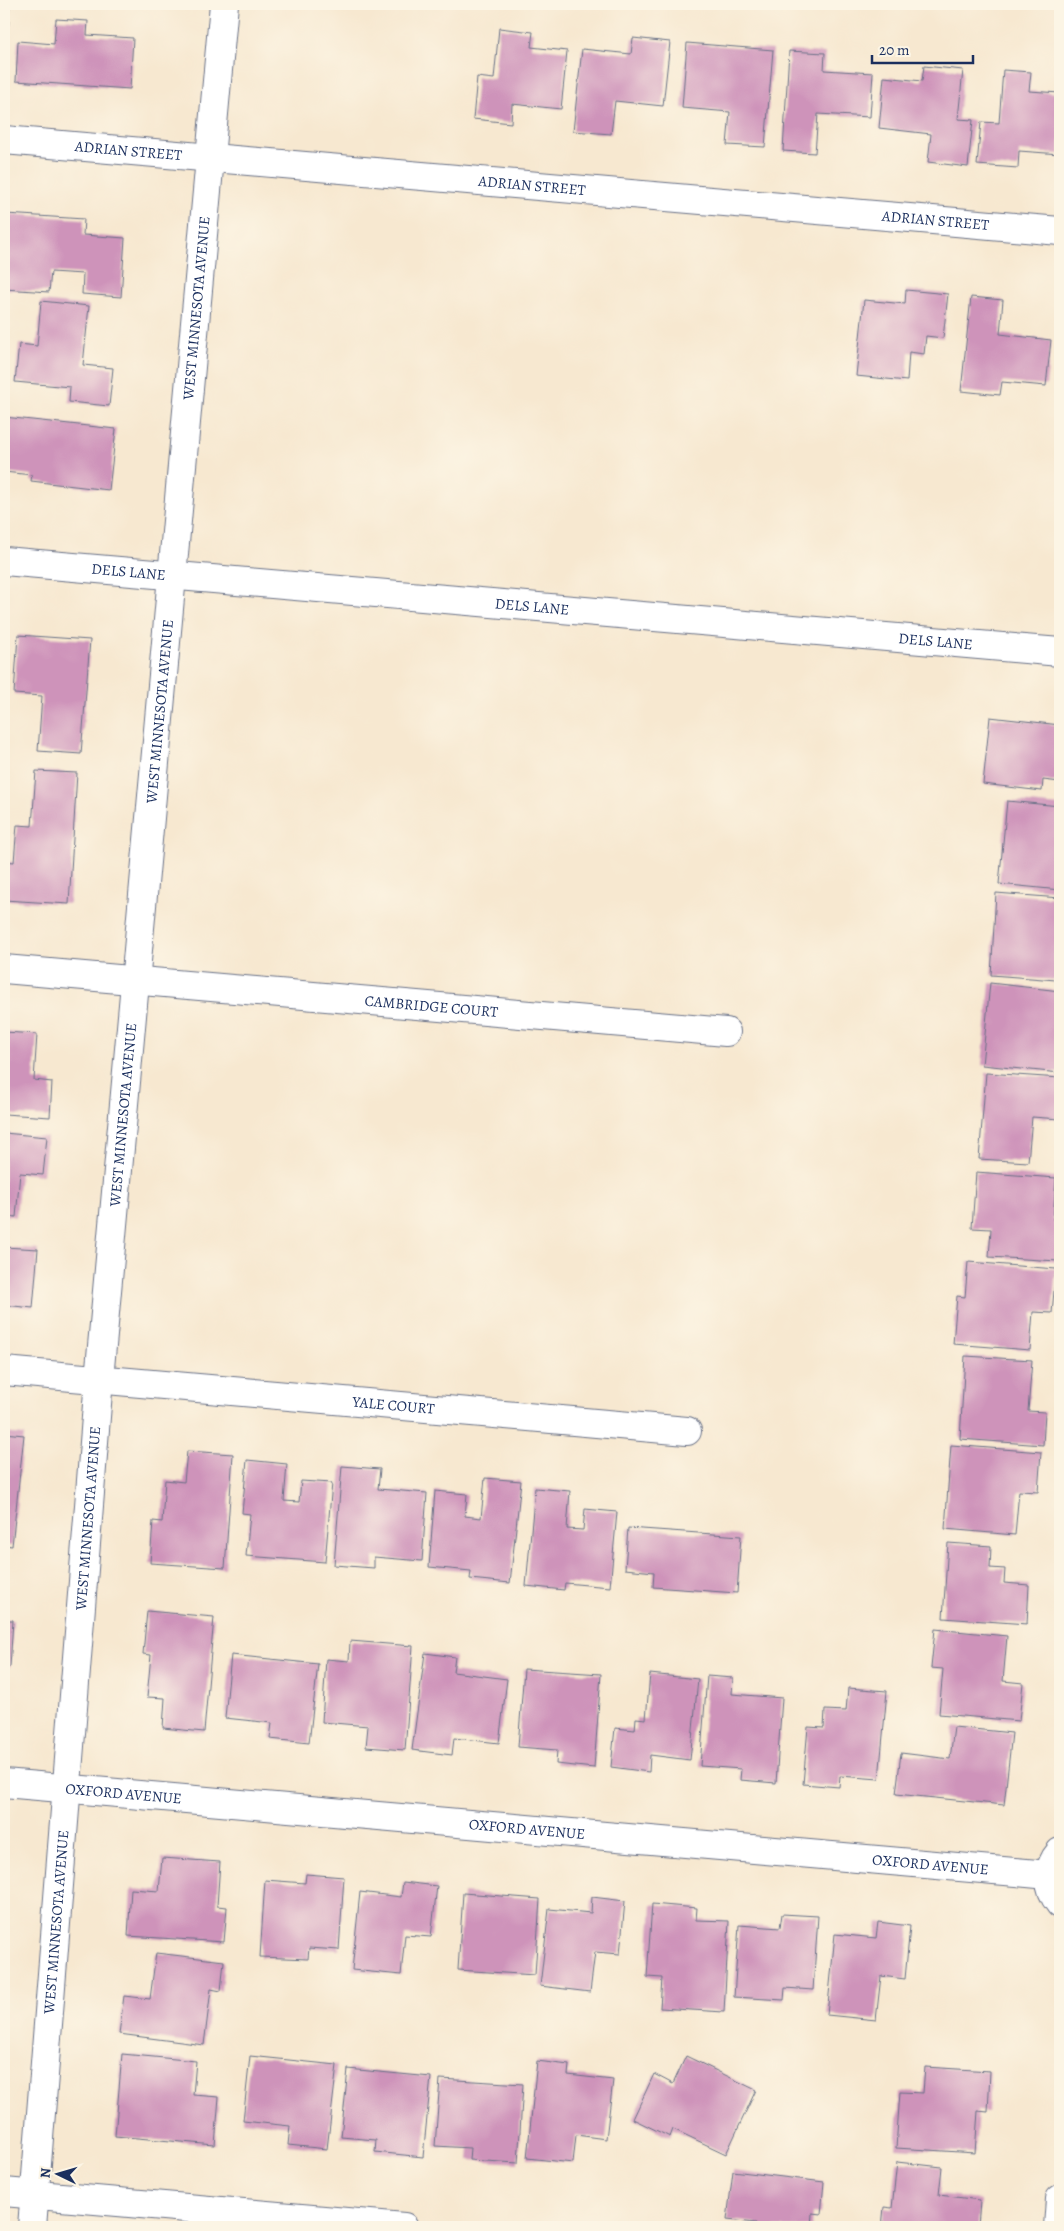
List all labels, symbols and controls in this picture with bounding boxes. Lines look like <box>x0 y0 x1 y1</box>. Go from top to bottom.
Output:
scale bar <box>872 32 973 64</box>
text: 20 m <box>879 40 910 60</box>
street label: ADRIAN STREET <box>73 136 184 165</box>
street label: ADRIAN STREET <box>477 171 587 200</box>
street label: ADRIAN STREET <box>880 206 991 235</box>
street label: WEST MINNESOTA AVENUE <box>178 215 215 402</box>
street label: DELS LANE <box>91 559 166 585</box>
street label: DELS LANE <box>494 593 570 620</box>
street label: WEST MINNESOTA AVENUE <box>141 619 178 805</box>
street label: DELS LANE <box>898 628 973 654</box>
street label: CAMBRIDGE COURT <box>364 991 500 1022</box>
street label: WEST MINNESOTA AVENUE <box>105 1022 141 1208</box>
street label: YALE COURT <box>350 1392 436 1419</box>
street label: WEST MINNESOTA AVENUE <box>71 1426 105 1612</box>
street label: OXFORD AVENUE <box>65 1778 183 1809</box>
street label: OXFORD AVENUE <box>468 1814 586 1844</box>
street label: WEST MINNESOTA AVENUE <box>39 1829 73 2016</box>
street label: OXFORD AVENUE <box>871 1849 989 1880</box>
north arrow <box>32 2148 82 2198</box>
text: N <box>36 2167 55 2179</box>

